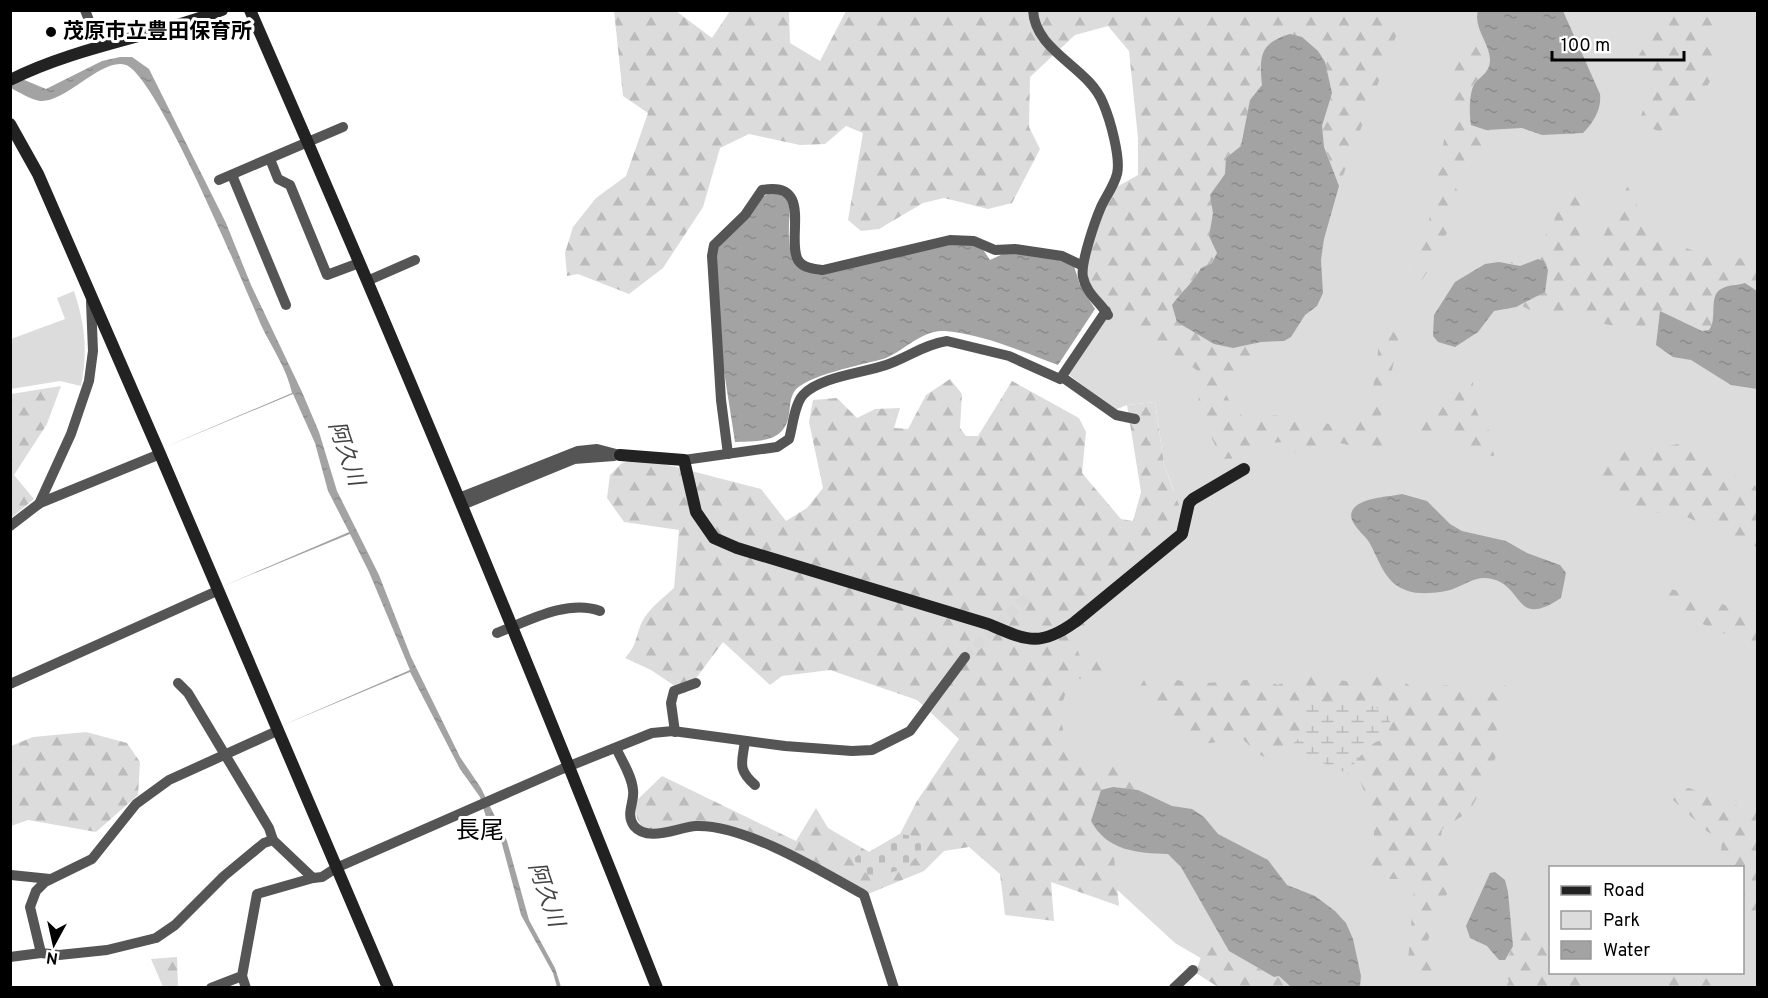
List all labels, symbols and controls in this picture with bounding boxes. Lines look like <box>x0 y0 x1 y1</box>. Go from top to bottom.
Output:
place label: 茂原市立豊田保育所 <box>63 19 252 46</box>
scale bar <box>1552 24 1684 62</box>
marker: 茂原市立豊田保育所 <box>44 25 58 39</box>
text: 100 m <box>1561 35 1610 58</box>
water label: 阿久川 <box>321 418 369 491</box>
district label: 長尾 <box>456 817 504 847</box>
water label: 阿久川 <box>521 859 569 932</box>
legend <box>1549 866 1744 974</box>
text: Road <box>1603 880 1645 903</box>
text: Park <box>1603 910 1640 933</box>
north arrow <box>24 914 84 974</box>
text: Water <box>1603 940 1650 963</box>
text: N <box>45 946 59 968</box>

